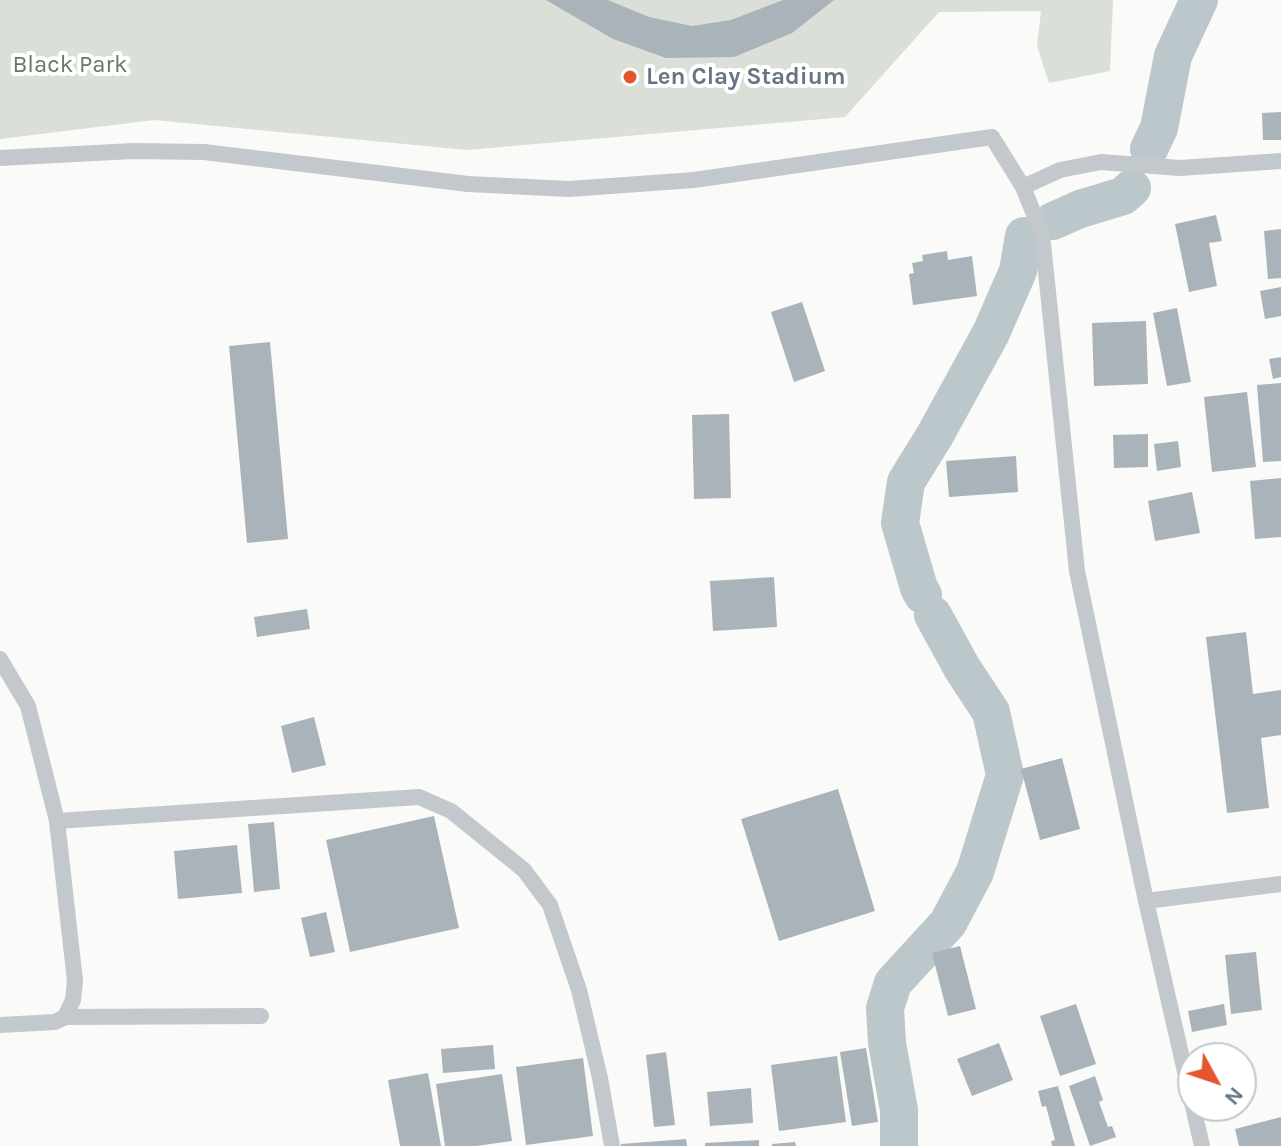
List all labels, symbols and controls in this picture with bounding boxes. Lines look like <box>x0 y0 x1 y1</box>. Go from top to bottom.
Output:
park label: Black Park <box>12 51 128 79</box>
place label: Len Clay Stadium <box>646 63 846 91</box>
marker: Len Clay Stadium <box>621 68 639 86</box>
north arrow <box>1177 1042 1257 1122</box>
text: N <box>1219 1082 1249 1111</box>

